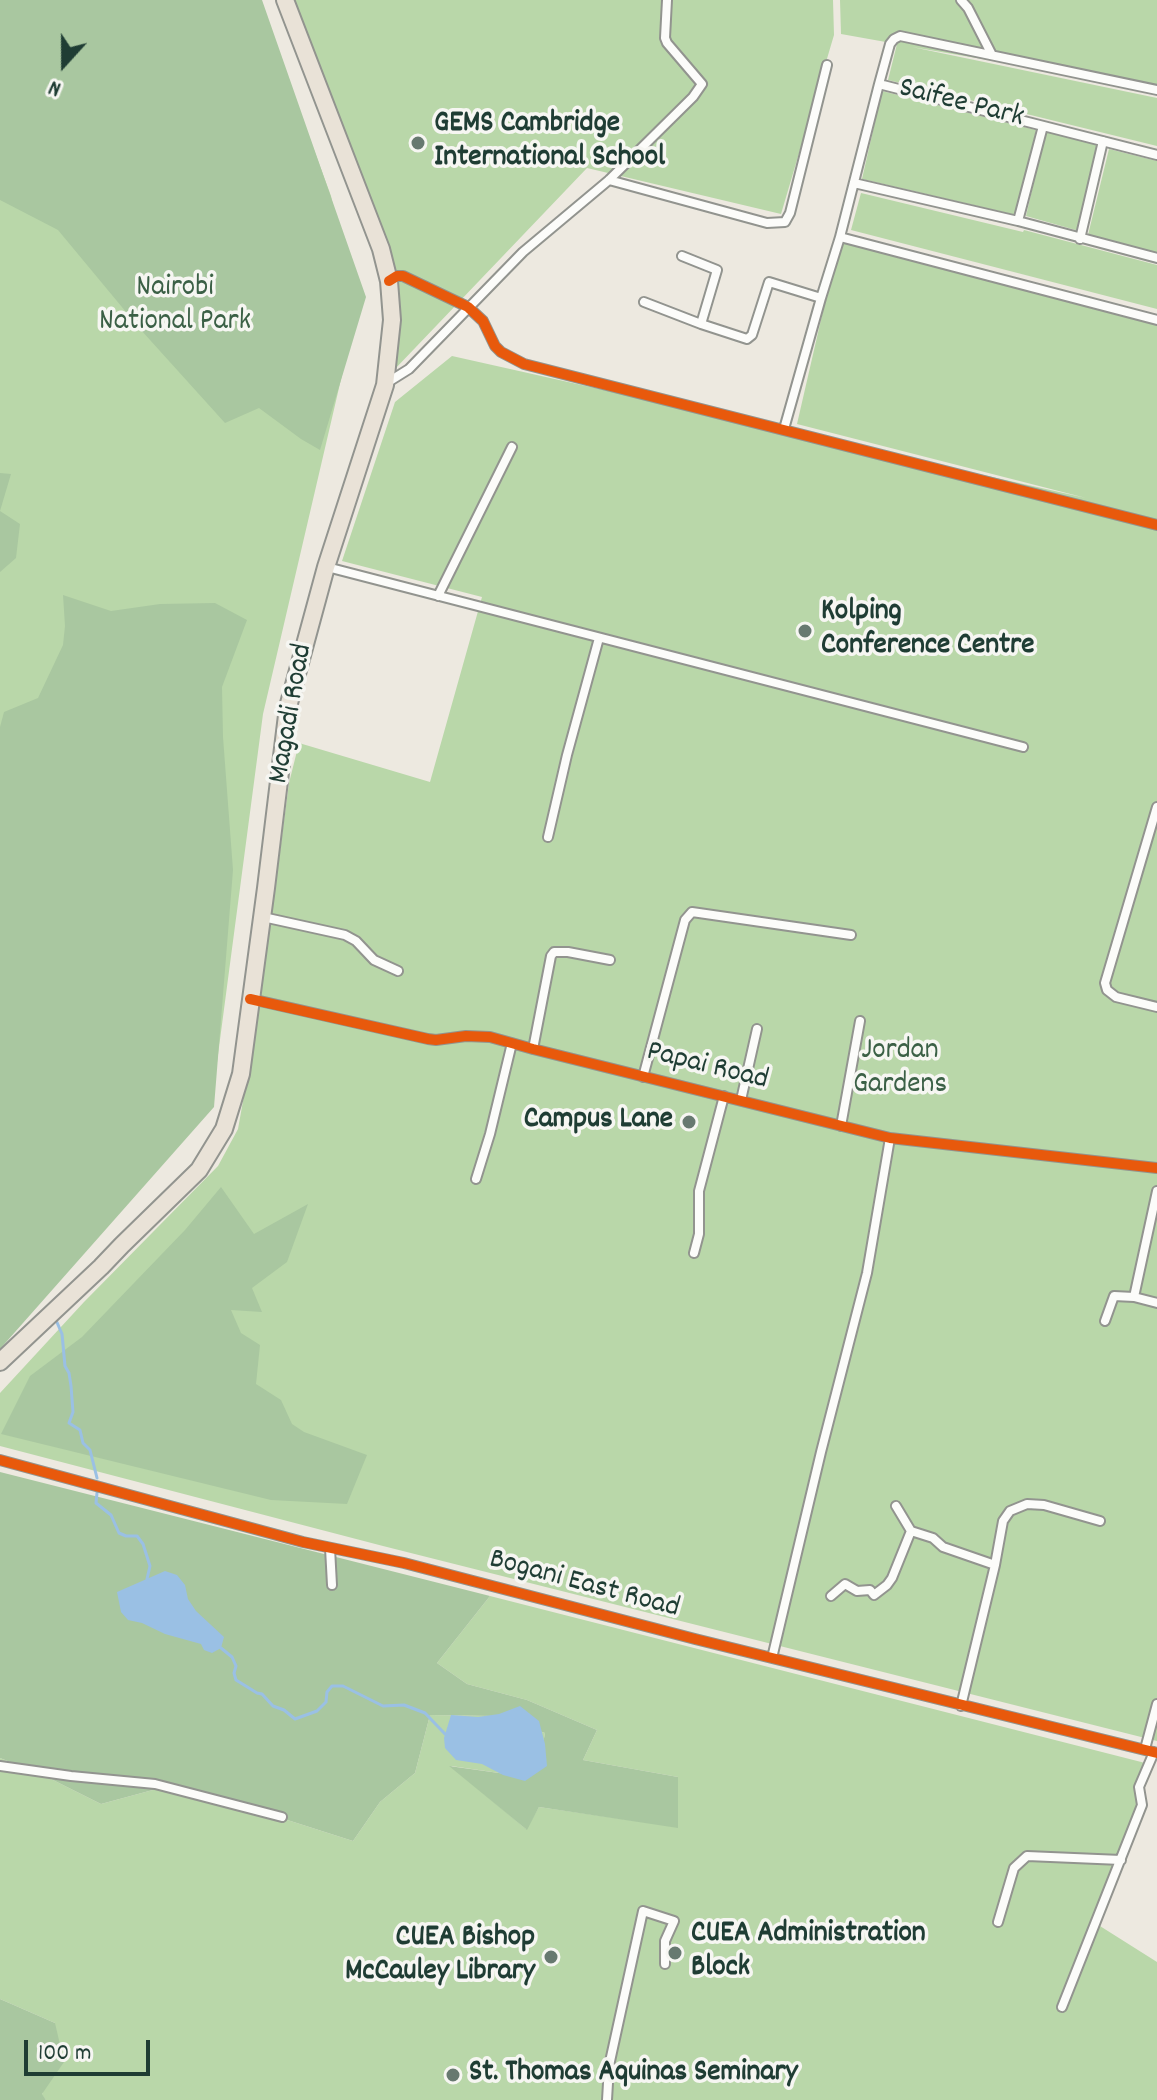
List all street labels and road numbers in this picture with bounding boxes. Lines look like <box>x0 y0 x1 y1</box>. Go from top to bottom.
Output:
street label: Saifee Park <box>895 72 1027 138</box>
street label: Magadi Road <box>263 641 323 787</box>
street label: Papai Road <box>642 1036 772 1100</box>
street label: Bogani East Road <box>485 1543 683 1629</box>

